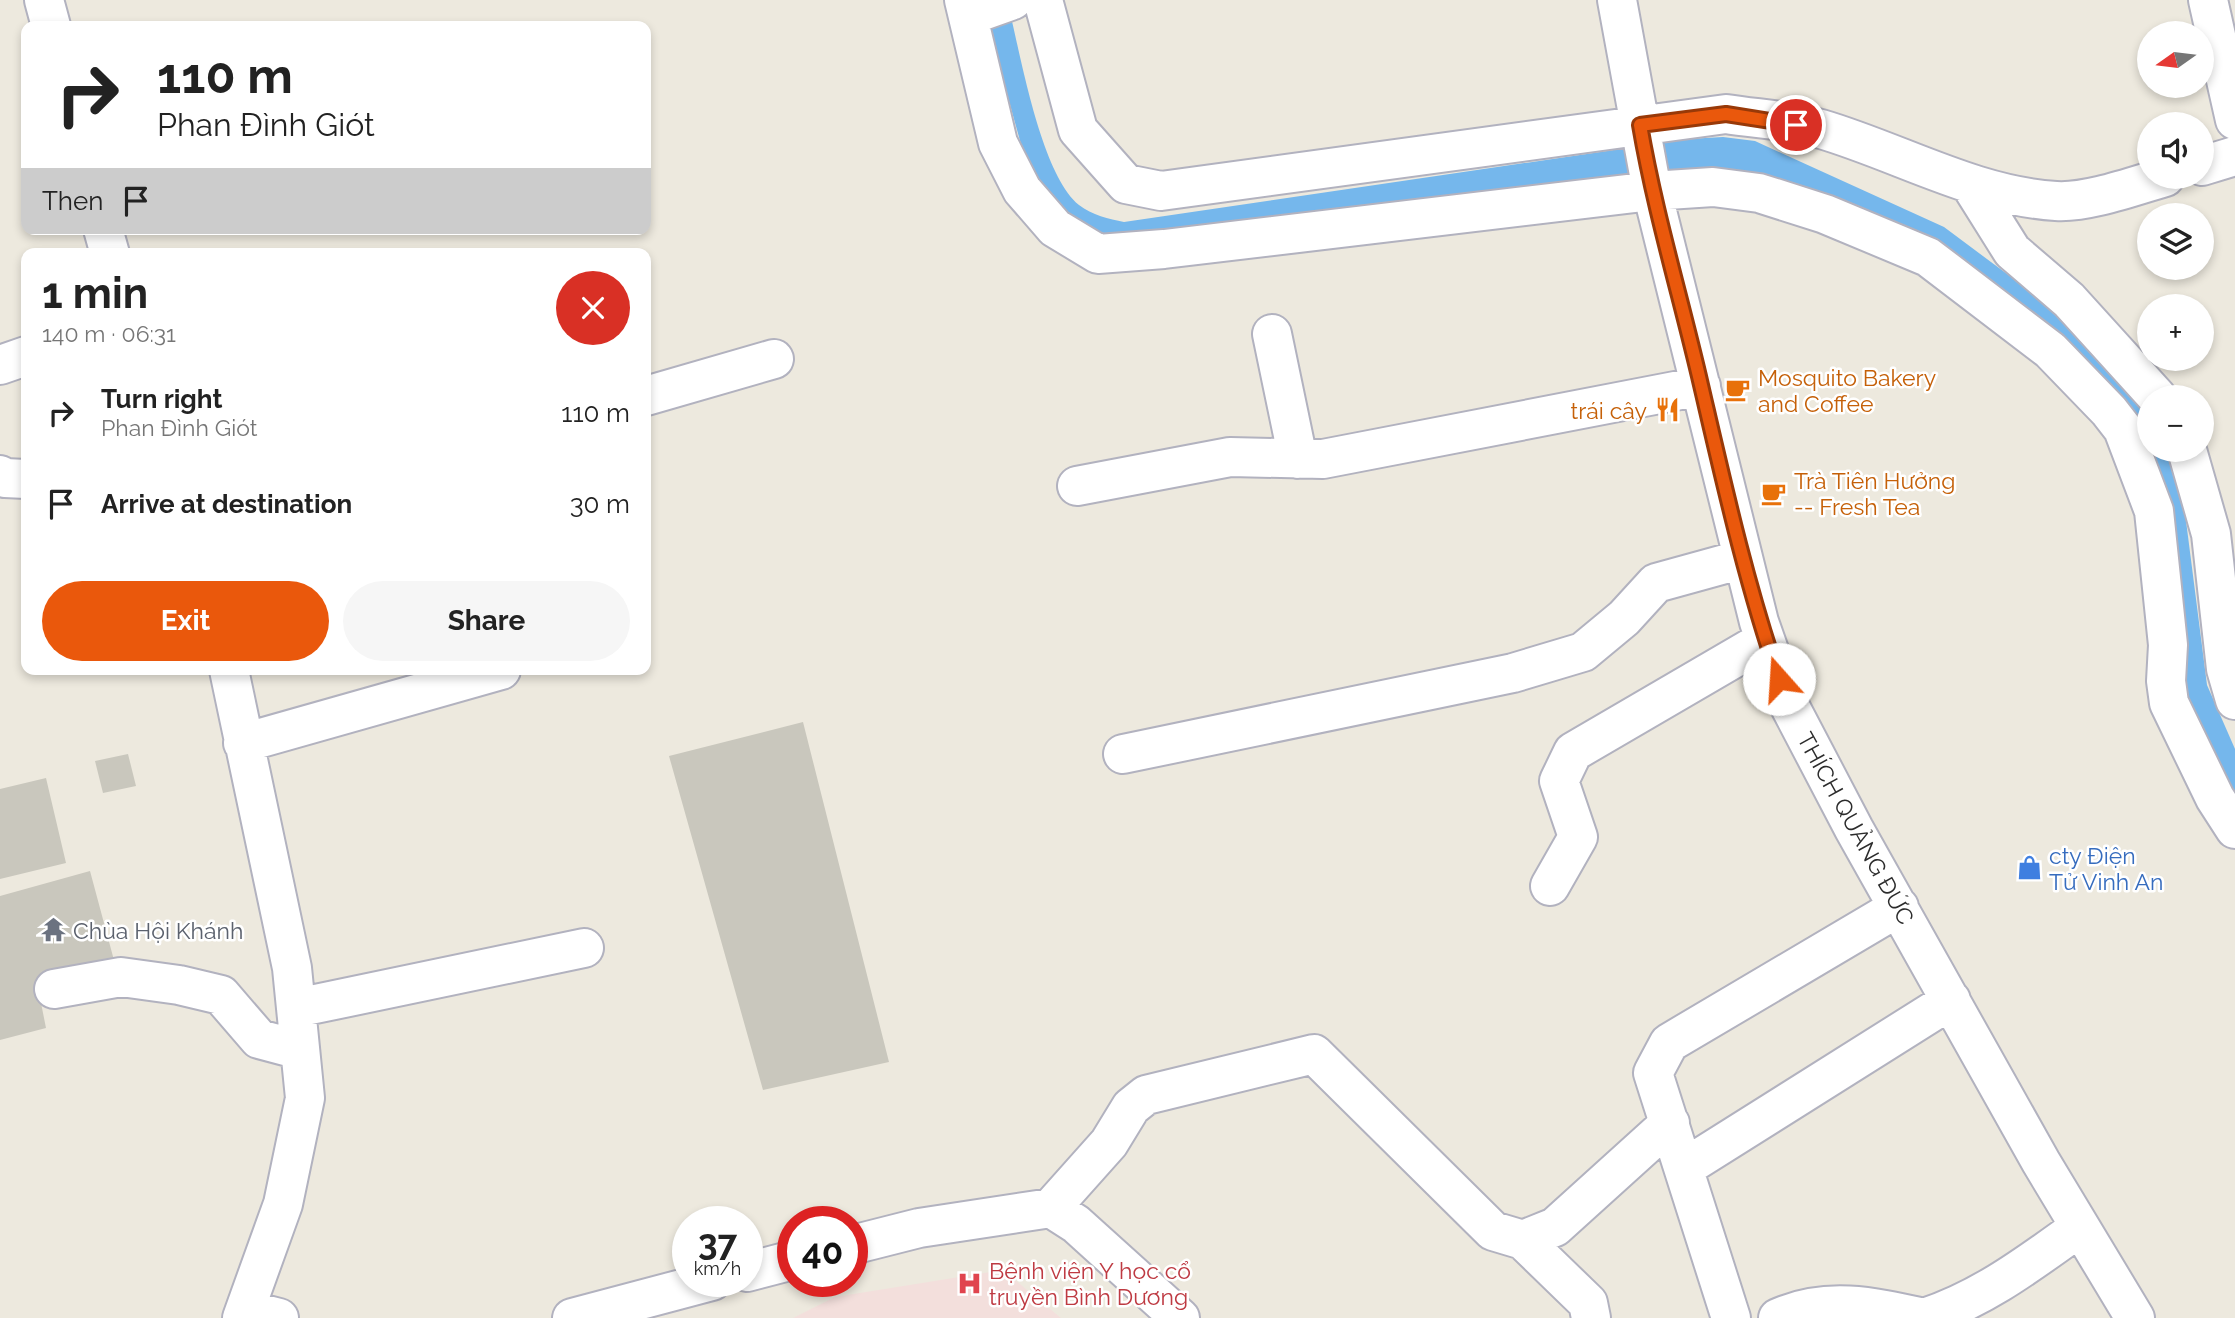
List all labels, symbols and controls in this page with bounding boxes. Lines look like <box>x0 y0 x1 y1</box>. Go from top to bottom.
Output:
north arrow <box>2137 21 2214 98</box>
map controls <box>2137 21 2214 462</box>
text: 110 m <box>157 47 293 104</box>
icon: right <box>42 49 133 140</box>
pin <box>1766 95 1826 155</box>
text: Phan Đình Giót <box>157 106 375 143</box>
icon: arrive <box>1777 106 1815 144</box>
button: sound <box>2137 112 2214 189</box>
icon: arrive <box>117 182 155 220</box>
text: Then <box>42 186 103 216</box>
button: layers <box>2137 203 2214 280</box>
text: 1 min <box>42 269 148 318</box>
button: close <box>556 271 630 345</box>
button: + <box>2137 294 2214 371</box>
text: 140 m · 06:31 <box>42 320 176 347</box>
place label: Mosquito Bakery and Coffee <box>1758 364 1936 417</box>
cafe icon: Mosquito Bakery and Coffee <box>1724 376 1752 404</box>
text: Turn right <box>101 384 222 414</box>
button: − <box>2137 385 2214 462</box>
icon: right <box>42 394 80 432</box>
restaurant icon: trái cây <box>1653 396 1681 424</box>
place label: trái cây <box>1571 397 1647 424</box>
text: 110 m <box>561 398 630 428</box>
text: Phan Đình Giót <box>101 414 258 441</box>
place label: Trà Tiên Hưởng -- Fresh Tea <box>1794 467 1955 520</box>
cafe icon: Trà Tiên Hưởng -- Fresh Tea <box>1760 479 1788 507</box>
icon: arrive <box>42 485 80 523</box>
text: Arrive at destination <box>101 489 352 519</box>
text: 30 m <box>570 489 630 519</box>
button: Exit <box>42 581 329 661</box>
button: Share <box>343 581 630 661</box>
position arrow <box>1742 642 1816 716</box>
street label: THÍCH QUẢNG ĐỨC <box>1792 727 1920 929</box>
place label: cty Điện Tử Vinh An <box>2049 842 2163 895</box>
shop icon: cty Điện Tử Vinh An <box>2015 854 2043 882</box>
temple icon: Chùa Hội Khánh <box>39 916 67 944</box>
place label: Chùa Hội Khánh <box>73 917 243 944</box>
speed limit sign: 40 <box>777 1206 868 1297</box>
text: 37 <box>698 1222 737 1263</box>
place label: Bệnh viện Y học cổ truyền Bình Dương <box>989 1257 1191 1310</box>
text: km/h <box>694 1258 741 1279</box>
hospital icon: Bệnh viện Y học cổ truyền Bình Dương <box>955 1269 983 1297</box>

